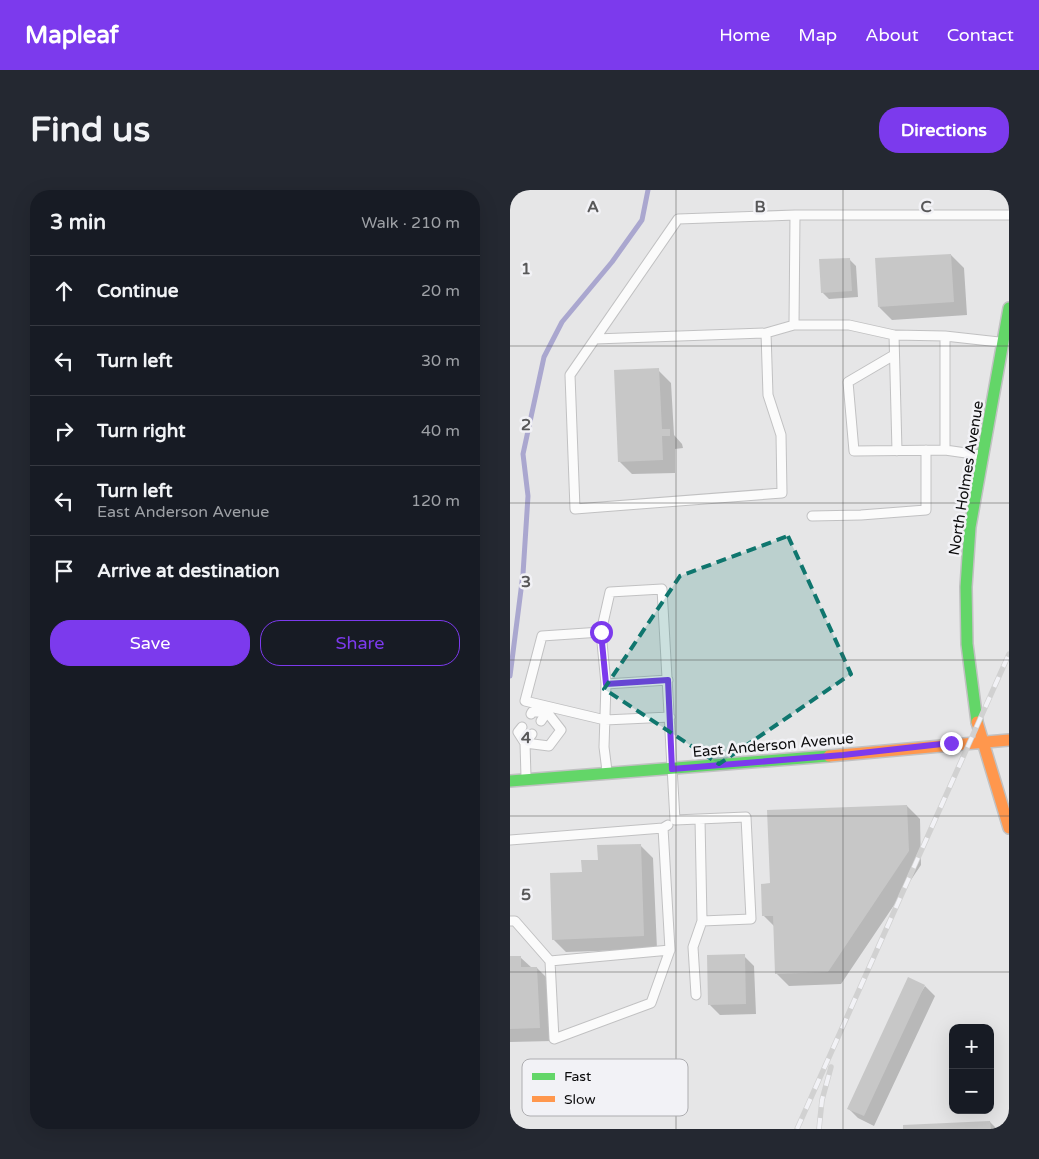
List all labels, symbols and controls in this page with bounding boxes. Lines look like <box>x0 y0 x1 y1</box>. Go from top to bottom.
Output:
text: Mapleaf <box>25 21 119 50</box>
text: Home <box>719 24 770 46</box>
text: Map <box>798 24 837 46</box>
text: About <box>865 24 919 46</box>
text: Contact <box>947 24 1014 46</box>
button: Directions <box>879 107 1009 153</box>
text: Find us <box>30 109 150 151</box>
text: A <box>587 197 599 217</box>
text: B <box>754 197 766 217</box>
text: C <box>920 197 932 217</box>
text: 3 min <box>50 210 106 235</box>
text: Walk · 210 m <box>361 213 460 233</box>
text: 1 <box>521 259 531 279</box>
icon: ahead <box>50 277 78 305</box>
text: Continue <box>97 280 179 302</box>
text: 20 m <box>421 281 460 301</box>
icon: left <box>50 347 78 375</box>
text: Turn left <box>97 350 173 372</box>
text: 30 m <box>421 351 460 371</box>
street label: North Holmes Avenue <box>945 399 987 557</box>
text: 2 <box>521 415 531 435</box>
icon: right <box>50 417 78 445</box>
text: Turn right <box>97 420 185 442</box>
text: 40 m <box>421 421 460 441</box>
text: Turn left <box>97 480 173 502</box>
icon: left <box>50 487 78 515</box>
text: 120 m <box>411 491 460 511</box>
text: East Anderson Avenue <box>97 502 269 522</box>
icon: arrive <box>50 557 78 585</box>
text: Arrive at destination <box>97 560 280 582</box>
text: 3 <box>521 572 531 592</box>
button: Save <box>50 620 250 666</box>
button: Share <box>260 620 460 666</box>
route start <box>590 621 613 644</box>
text: 4 <box>521 728 531 748</box>
street label: East Anderson Avenue <box>692 729 854 761</box>
route end <box>940 732 963 755</box>
text: 5 <box>521 885 531 905</box>
map controls <box>949 1024 994 1114</box>
button: + <box>949 1024 994 1069</box>
legend <box>522 1059 688 1116</box>
text: Fast <box>564 1068 592 1085</box>
button: − <box>949 1069 994 1114</box>
text: Slow <box>564 1091 596 1108</box>

